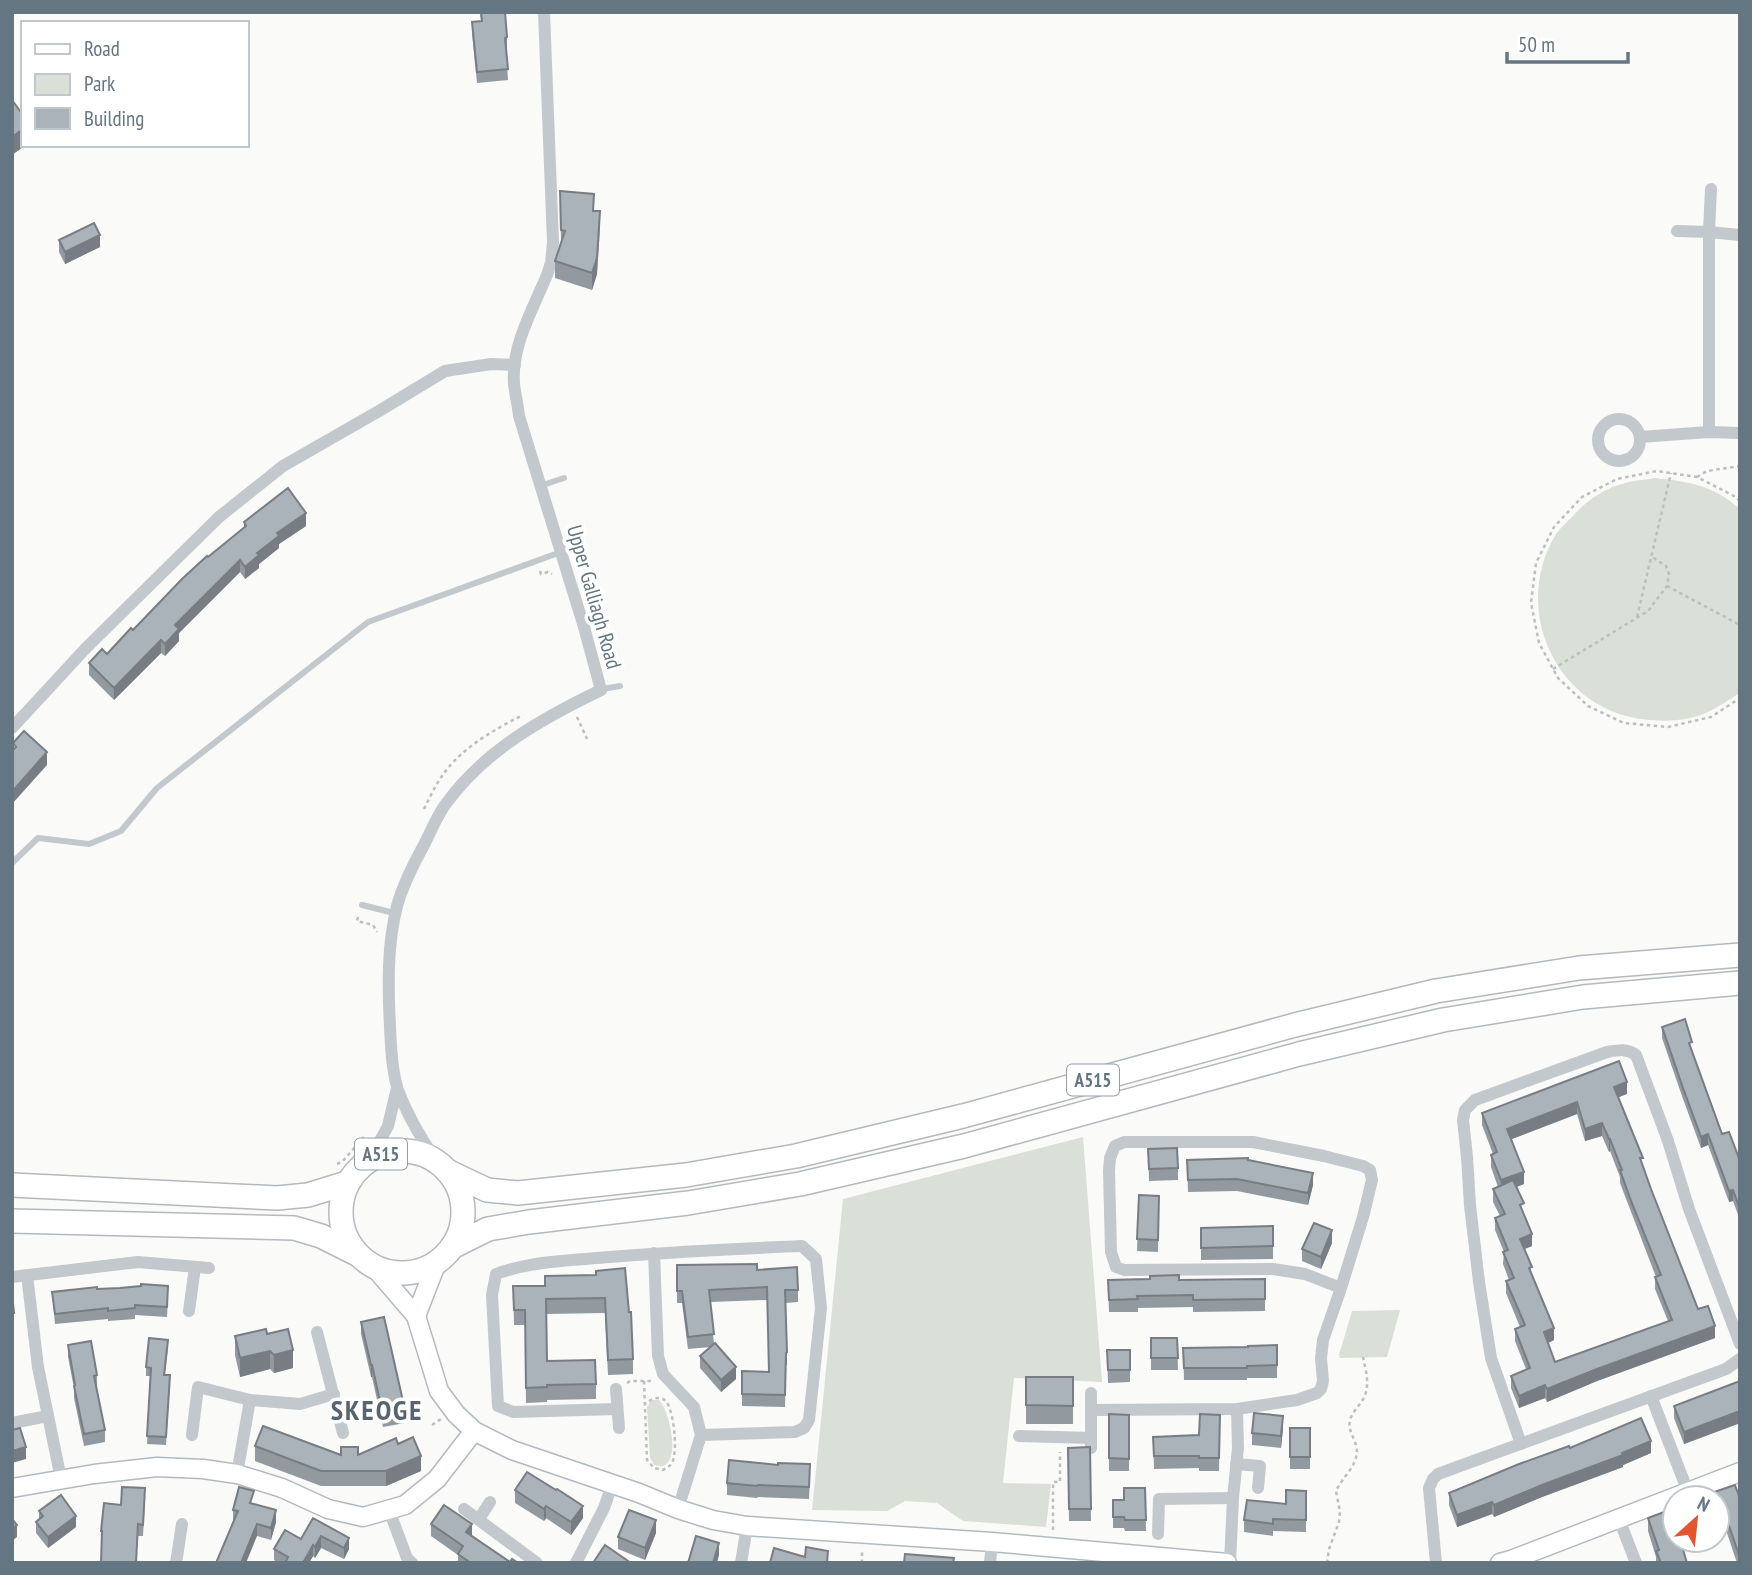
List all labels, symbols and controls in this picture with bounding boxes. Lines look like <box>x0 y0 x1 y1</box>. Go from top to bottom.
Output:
legend <box>21 21 248 147</box>
scale bar <box>1507 21 1628 65</box>
text: 50 m <box>1518 31 1555 58</box>
text: Road <box>84 35 120 62</box>
text: Park <box>84 70 115 97</box>
text: Building <box>84 105 144 132</box>
street label: Upper Galliagh Road <box>561 522 628 672</box>
road number: A515 <box>1067 1064 1119 1096</box>
road number: A515 <box>355 1138 407 1170</box>
district label: SKEOGE <box>331 1391 423 1428</box>
north arrow <box>1661 1484 1731 1554</box>
text: N <box>1694 1491 1714 1517</box>

